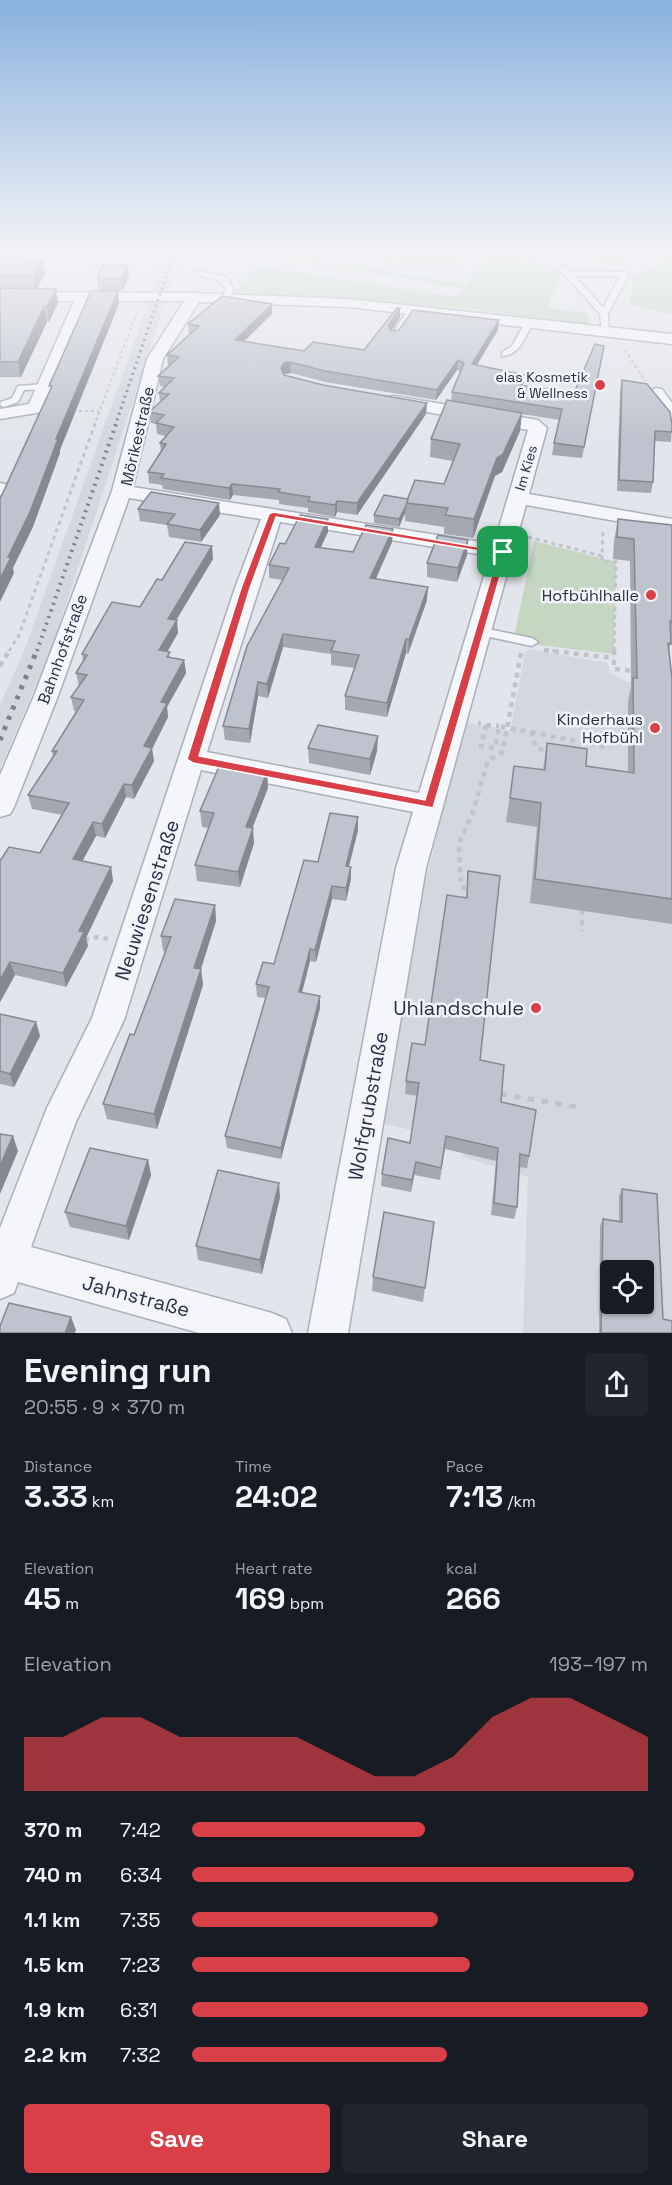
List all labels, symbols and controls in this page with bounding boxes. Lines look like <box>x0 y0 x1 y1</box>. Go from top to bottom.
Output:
place label: elas Kosmetik & Wellness <box>496 368 588 402</box>
marker: elas Kosmetik & Wellness <box>593 378 607 392</box>
street label: Mörikestraße <box>116 384 159 488</box>
street label: Im Kies <box>511 443 541 493</box>
pin <box>477 526 528 577</box>
icon: arrive <box>486 535 519 568</box>
place label: Hofbühlhalle <box>542 585 639 606</box>
marker: Hofbühlhalle <box>644 588 658 602</box>
street label: Bahnhofstraße <box>33 591 92 707</box>
place label: Kinderhaus Hofbühl <box>557 709 643 748</box>
marker: Kinderhaus Hofbühl <box>648 721 662 735</box>
street label: Neuwiesenstraße <box>109 816 185 984</box>
place label: Uhlandschule <box>393 995 524 1021</box>
marker: Uhlandschule <box>529 1001 543 1015</box>
street label: Wolfgrubstraße <box>342 1029 394 1183</box>
map controls <box>600 1260 654 1314</box>
button: locate <box>600 1260 654 1314</box>
street label: Jahnstraße <box>80 1269 192 1323</box>
text: Evening run <box>24 1350 212 1392</box>
button: share <box>585 1353 648 1416</box>
text: 20:55 · 9 × 370 m <box>24 1394 185 1420</box>
text: Distance <box>24 1456 92 1477</box>
text: Time <box>235 1456 271 1477</box>
text: Pace <box>446 1456 483 1477</box>
text: 3.33 <box>24 1477 88 1516</box>
text: 24:02 <box>235 1477 318 1516</box>
text: 7:13 <box>446 1477 503 1516</box>
text: km <box>88 1491 114 1512</box>
text: /km <box>503 1491 536 1512</box>
text: Elevation <box>24 1558 94 1579</box>
text: Heart rate <box>235 1558 313 1579</box>
text: kcal <box>446 1558 477 1579</box>
text: 45 <box>24 1579 61 1618</box>
text: 169 <box>235 1579 286 1618</box>
text: 266 <box>446 1579 501 1618</box>
text: m <box>61 1593 79 1614</box>
text: bpm <box>286 1593 324 1614</box>
text: Elevation <box>24 1651 112 1677</box>
text: 193–197 m <box>549 1651 648 1677</box>
text: 370 m <box>24 1817 82 1843</box>
text: 7:42 <box>120 1817 161 1843</box>
text: 740 m <box>24 1862 82 1888</box>
text: 6:34 <box>120 1862 162 1888</box>
text: 1.1 km <box>24 1907 80 1933</box>
text: 7:35 <box>120 1907 160 1933</box>
text: 1.5 km <box>24 1952 84 1978</box>
text: 7:23 <box>120 1952 160 1978</box>
text: 1.9 km <box>24 1997 85 2023</box>
text: 6:31 <box>120 1997 157 2023</box>
text: 2.2 km <box>24 2042 87 2068</box>
text: 7:32 <box>120 2042 160 2068</box>
button: Save <box>24 2104 330 2173</box>
button: Share <box>342 2104 648 2173</box>

